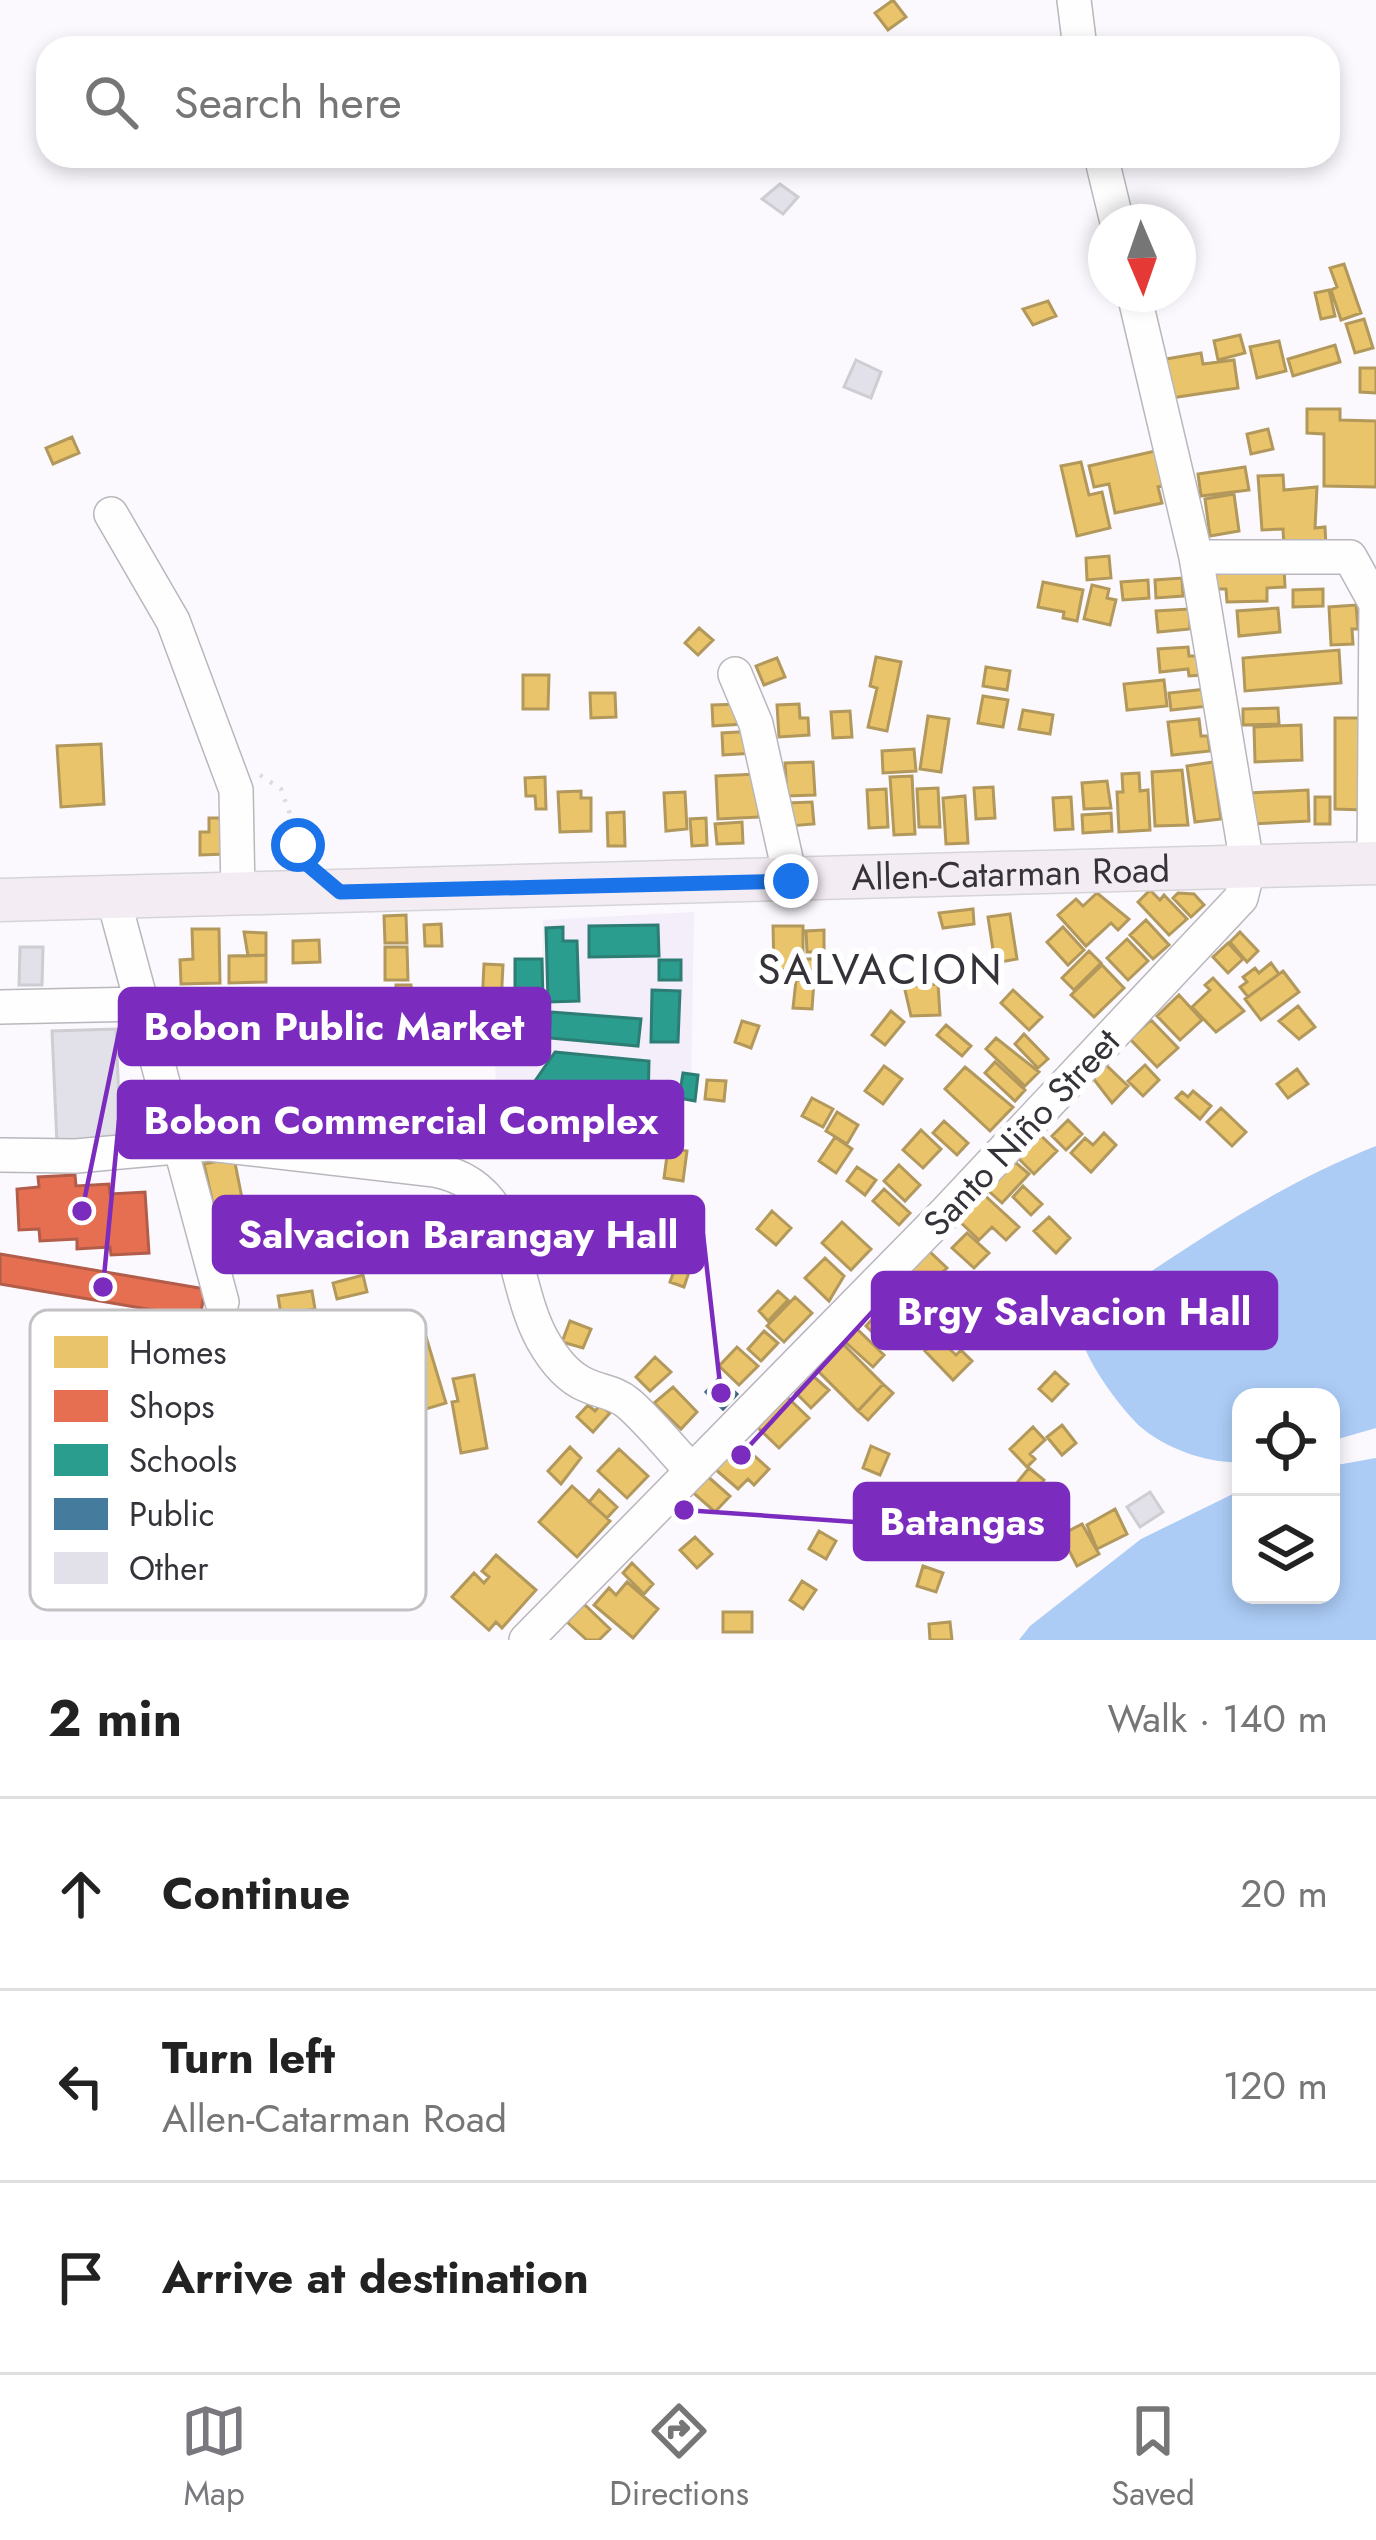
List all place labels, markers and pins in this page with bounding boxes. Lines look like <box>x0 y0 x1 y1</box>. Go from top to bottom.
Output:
callout: Bobon Public Market <box>120 989 549 1064</box>
callout: Bobon Commercial Complex <box>119 1082 682 1157</box>
callout: Salvacion Barangay Hall <box>214 1197 703 1272</box>
callout: Brgy Salvacion Hall <box>873 1273 1276 1348</box>
callout: Batangas <box>855 1484 1068 1559</box>

